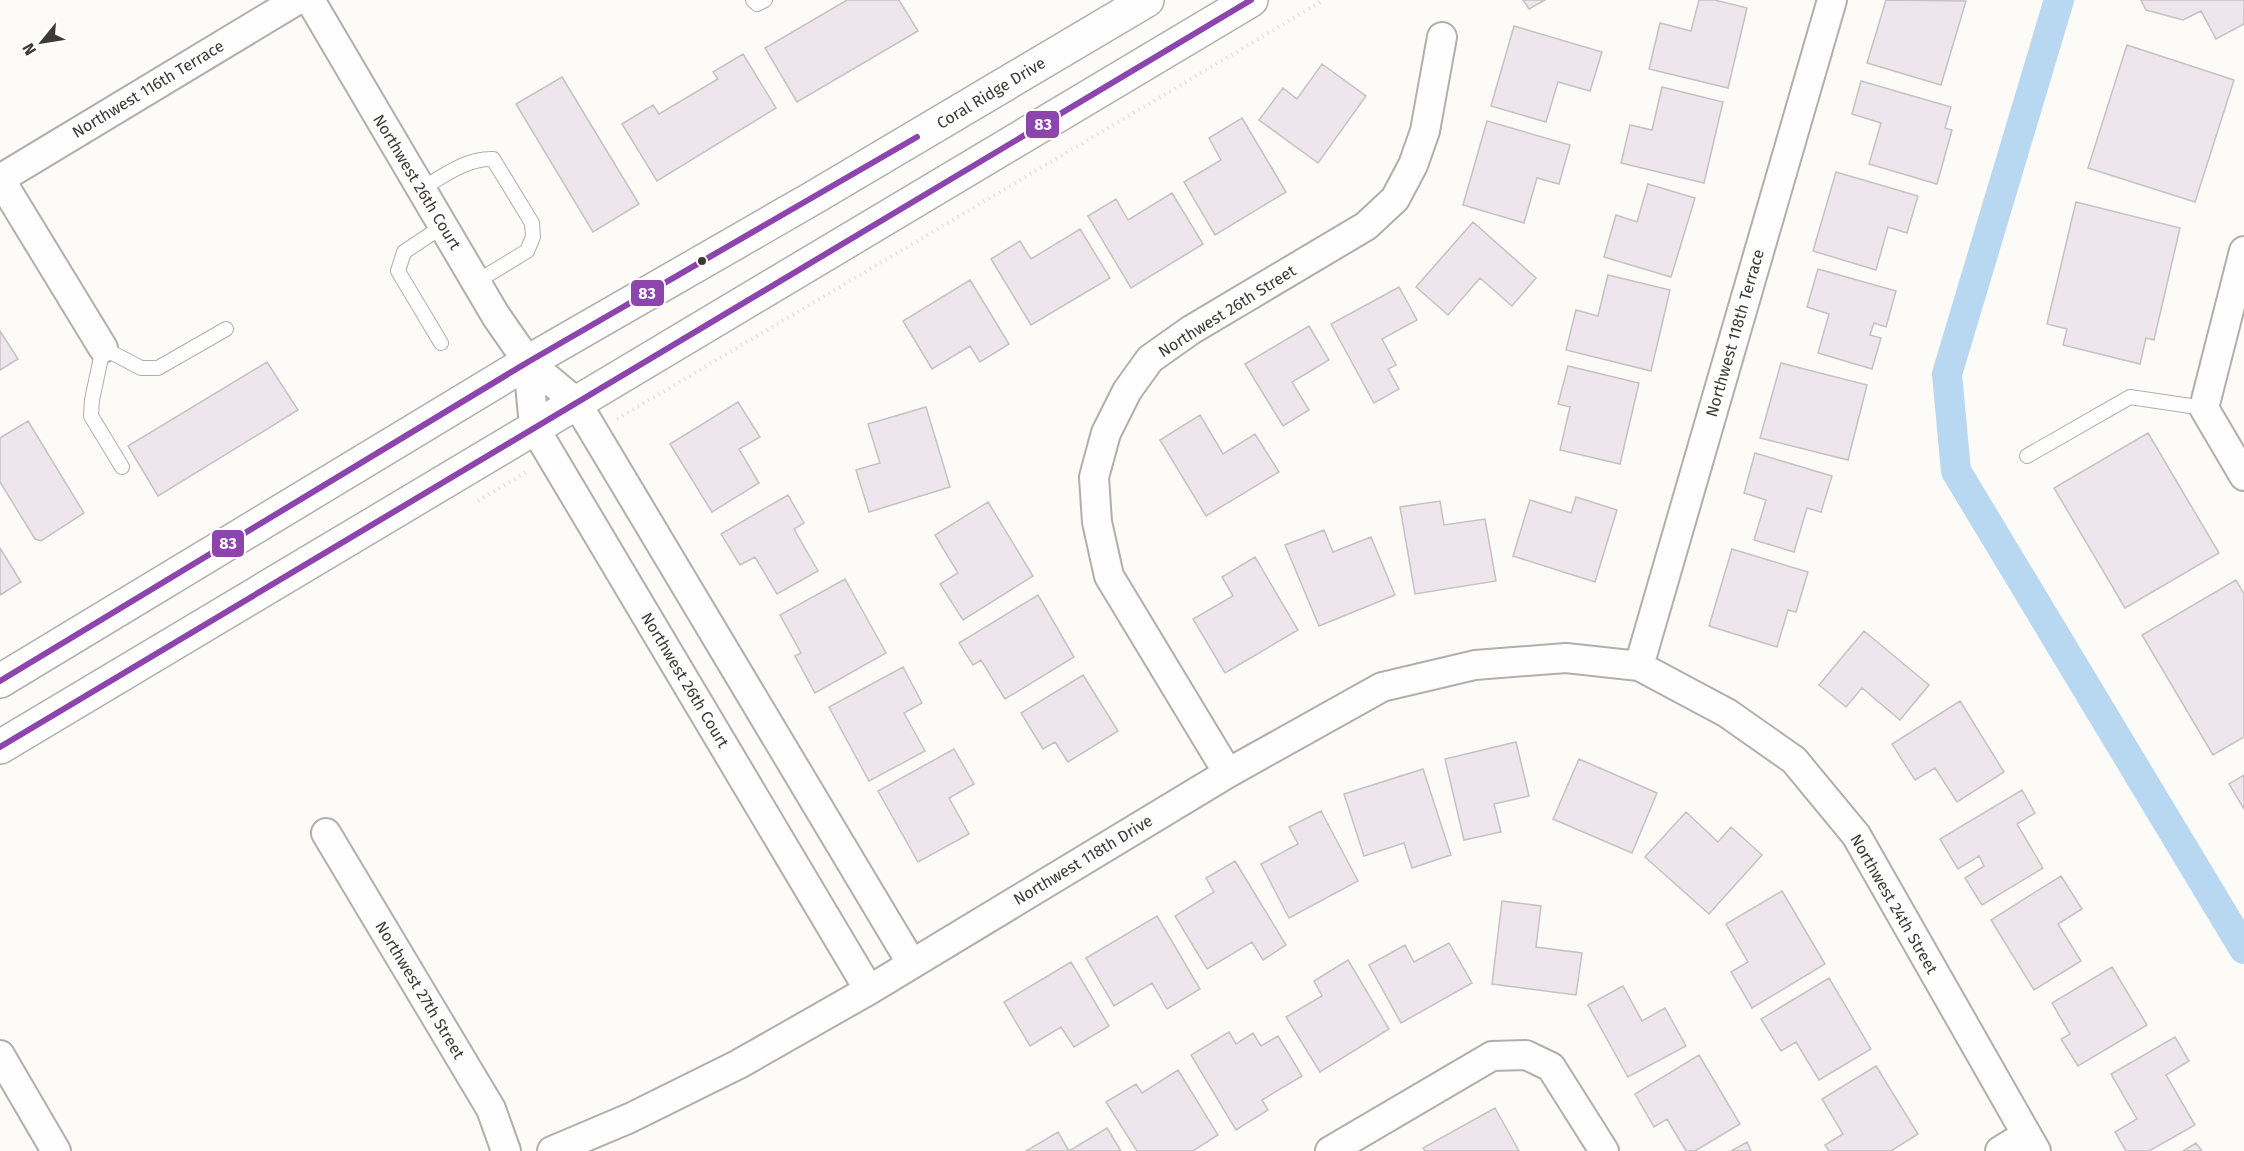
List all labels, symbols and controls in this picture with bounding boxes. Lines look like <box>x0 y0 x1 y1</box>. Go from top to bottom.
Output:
north arrow <box>12 12 72 72</box>
street label: Northwest 116th Terrace <box>69 36 227 142</box>
text: N <box>19 40 40 59</box>
street label: Coral Ridge Drive <box>933 53 1049 133</box>
line badge: 83 <box>1025 110 1060 139</box>
street label: Northwest 26th Court <box>369 111 465 253</box>
text: 83 <box>1034 115 1052 134</box>
street label: Northwest 118th Terrace <box>1702 247 1768 419</box>
unlabelled marker <box>696 255 708 267</box>
street label: Northwest 26th Street <box>1155 261 1299 361</box>
line badge: 83 <box>630 279 665 307</box>
text: 83 <box>638 284 656 303</box>
line badge: 83 <box>211 529 245 558</box>
text: 83 <box>219 534 237 553</box>
street label: Northwest 26th Court <box>637 609 733 751</box>
street label: Northwest 118th Drive <box>1010 811 1156 909</box>
street label: Northwest 24th Street <box>1846 831 1942 977</box>
street label: Northwest 27th Street <box>371 918 469 1062</box>

